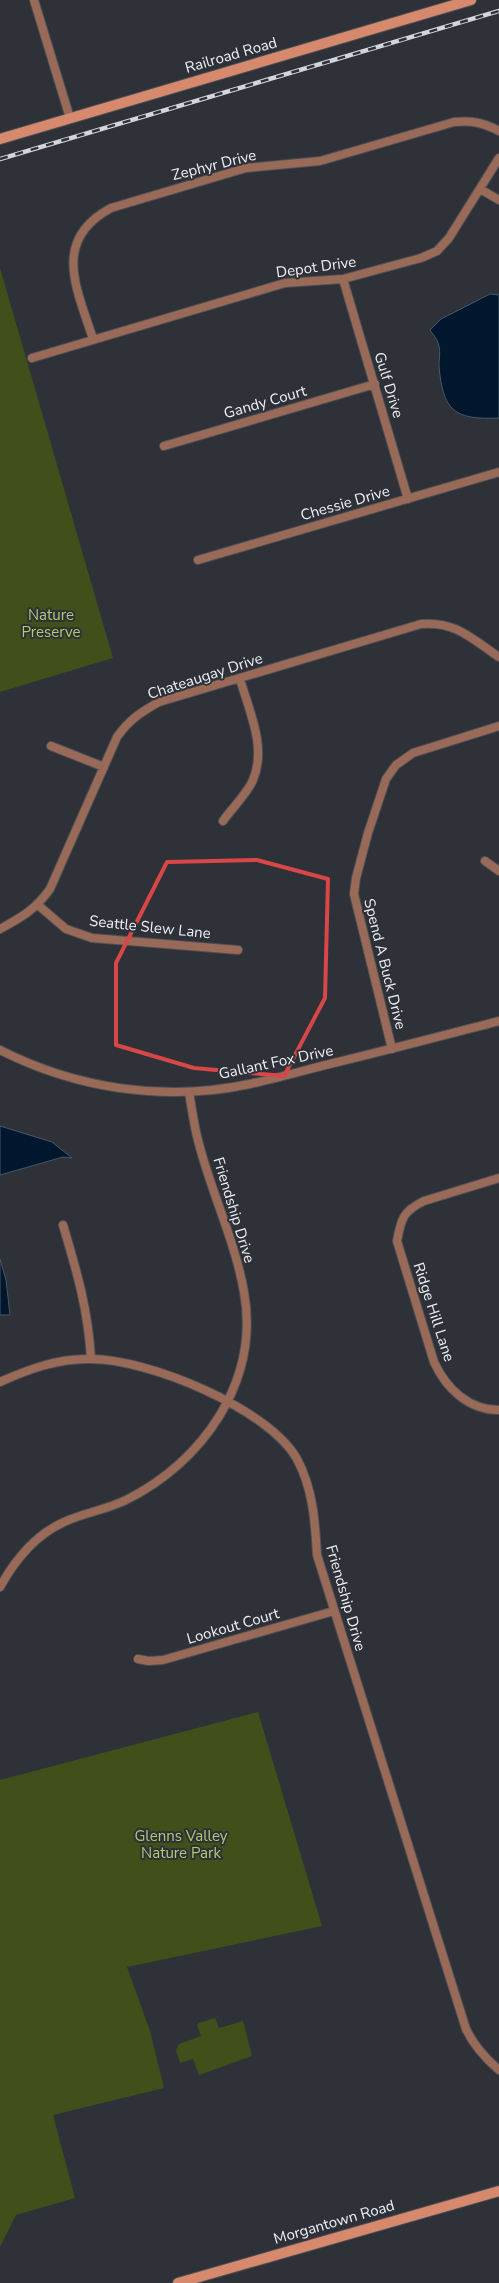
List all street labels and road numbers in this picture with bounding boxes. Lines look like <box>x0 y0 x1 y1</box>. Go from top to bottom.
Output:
street label: Railroad Road <box>183 32 279 78</box>
street label: Zephyr Drive <box>170 145 258 185</box>
street label: Depot Drive <box>275 251 357 283</box>
street label: Gulf Drive <box>369 350 409 420</box>
street label: Gandy Court <box>221 380 309 423</box>
street label: Chessie Drive <box>298 481 392 525</box>
street label: Chateaugay Drive <box>145 648 265 704</box>
street label: Spend A Buck Drive <box>359 896 411 1032</box>
street label: Seattle Slew Lane <box>88 911 212 943</box>
street label: Gallant Fox Drive <box>217 1040 335 1084</box>
street label: Friendship Drive <box>208 1155 260 1265</box>
street label: Ridge Hill Lane <box>409 1260 459 1364</box>
street label: Friendship Drive <box>321 1543 371 1653</box>
street label: Lookout Court <box>184 1603 282 1649</box>
street label: Morgantown Road <box>271 2195 397 2249</box>

